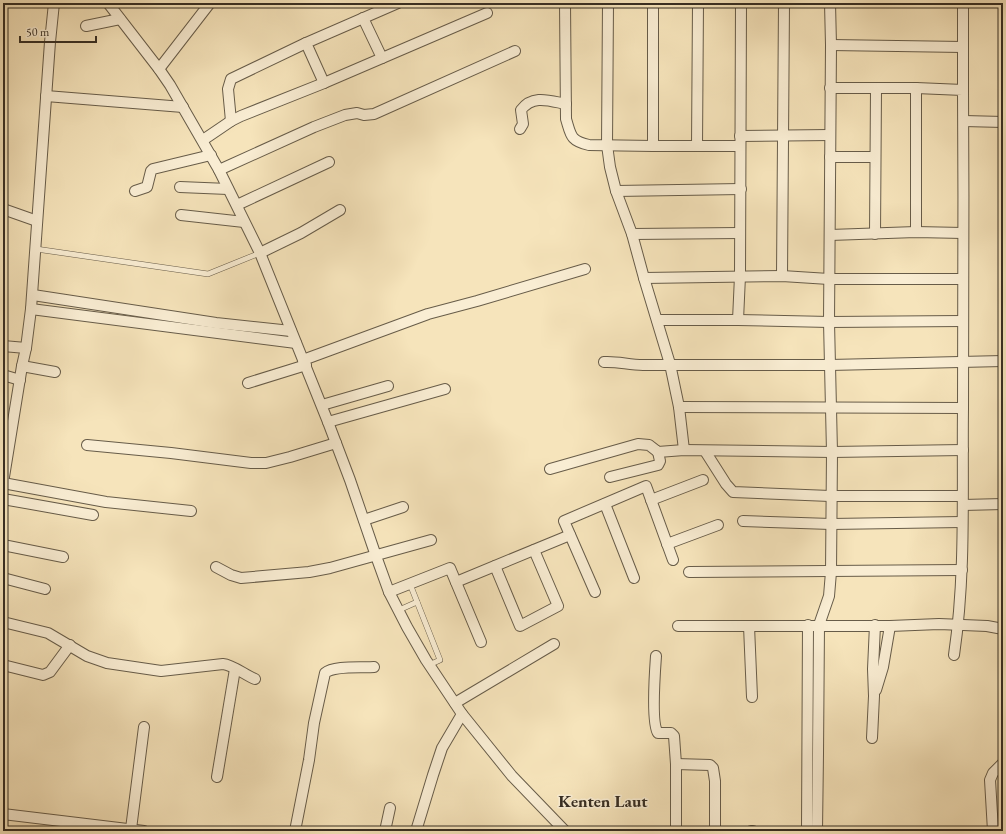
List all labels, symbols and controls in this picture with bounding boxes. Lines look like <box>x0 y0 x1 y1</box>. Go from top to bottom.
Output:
scale bar <box>20 18 96 44</box>
text: 50 m <box>26 24 50 40</box>
district label: Kenten Laut <box>558 790 648 812</box>

